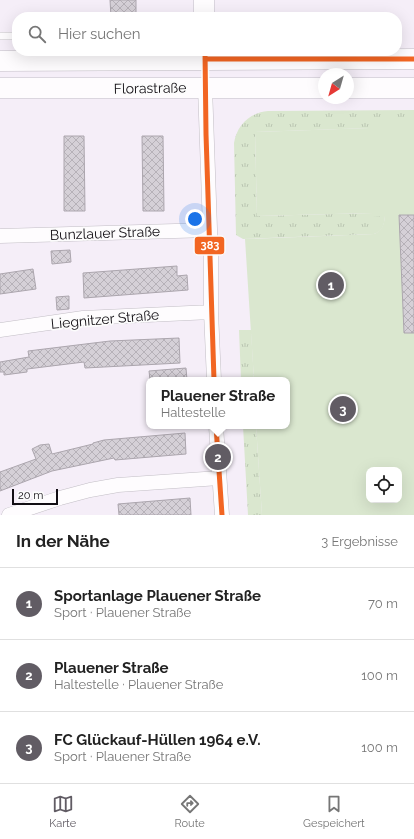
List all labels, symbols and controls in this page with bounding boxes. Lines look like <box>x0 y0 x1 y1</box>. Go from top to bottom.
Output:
search box <box>12 12 402 56</box>
icon: search <box>26 23 48 45</box>
text: Hier suchen <box>58 25 141 43</box>
north arrow <box>318 68 354 104</box>
street label: Florastraße <box>113 79 187 97</box>
your location <box>185 209 205 229</box>
street label: Bunzlauer Straße <box>50 223 160 243</box>
line badge: 383 <box>194 236 225 255</box>
text: 383 <box>201 239 219 252</box>
pin: 1 <box>318 270 344 300</box>
street label: Liegnitzer Straße <box>50 306 160 332</box>
popup <box>146 377 290 429</box>
text: Plauener Straße <box>161 387 275 405</box>
pin: 3 <box>330 394 356 424</box>
text: Haltestelle <box>161 405 226 420</box>
pin: 2 <box>205 442 231 472</box>
map controls <box>366 467 402 503</box>
button: locate <box>366 467 402 503</box>
scale bar <box>12 487 58 506</box>
text: 20 m <box>18 489 43 502</box>
text: In der Nähe <box>16 531 110 551</box>
text: 3 Ergebnisse <box>321 534 398 549</box>
text: Sportanlage Plauener Straße <box>54 587 261 605</box>
text: 1 <box>26 596 32 611</box>
text: 70 m <box>368 596 398 611</box>
text: Sport · Plauener Straße <box>54 605 191 620</box>
text: Plauener Straße <box>54 659 169 677</box>
text: 2 <box>25 668 33 683</box>
text: 100 m <box>361 668 398 683</box>
text: Haltestelle · Plauener Straße <box>54 677 223 692</box>
text: FC Glückauf-Hüllen 1964 e.V. <box>54 731 261 749</box>
text: 3 <box>25 740 33 755</box>
text: 100 m <box>361 740 398 755</box>
text: Sport · Plauener Straße <box>54 749 191 764</box>
tab: Karte <box>49 793 76 830</box>
tab: Route <box>175 793 205 830</box>
tab: Gespeichert <box>303 793 365 830</box>

